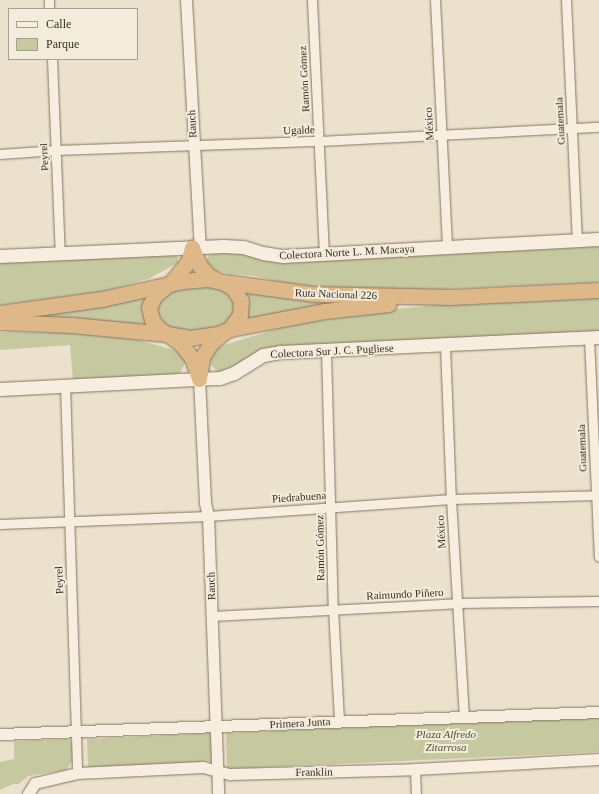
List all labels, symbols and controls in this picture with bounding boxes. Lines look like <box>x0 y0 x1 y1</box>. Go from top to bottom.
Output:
legend <box>8 8 138 60</box>
text: Calle <box>46 17 71 31</box>
text: Parque <box>46 37 79 51</box>
street label: Ramón Gómez <box>296 46 312 112</box>
street label: Guatemala <box>552 97 568 145</box>
street label: México <box>422 107 436 141</box>
street label: Rauch <box>185 110 199 138</box>
street label: Ugalde <box>283 123 315 137</box>
street label: Peyrel <box>37 143 51 171</box>
street label: Colectora Norte L. M. Macaya <box>279 242 415 262</box>
street label: Ruta Nacional 226 <box>295 286 377 302</box>
street label: Colectora Sur J. C. Pugliese <box>270 341 394 361</box>
street label: Guatemala <box>575 424 589 472</box>
street label: Piedrabuena <box>271 489 327 505</box>
street label: Ramón Gómez <box>313 515 327 581</box>
street label: México <box>434 515 448 549</box>
street label: Peyrel <box>52 566 66 594</box>
street label: Rauch <box>204 572 218 600</box>
street label: Raimundo Piñero <box>366 585 444 603</box>
street label: Primera Junta <box>269 715 331 731</box>
park label: Plaza Alfredo Zitarrosa <box>416 728 476 754</box>
street label: Franklin <box>295 765 333 779</box>

